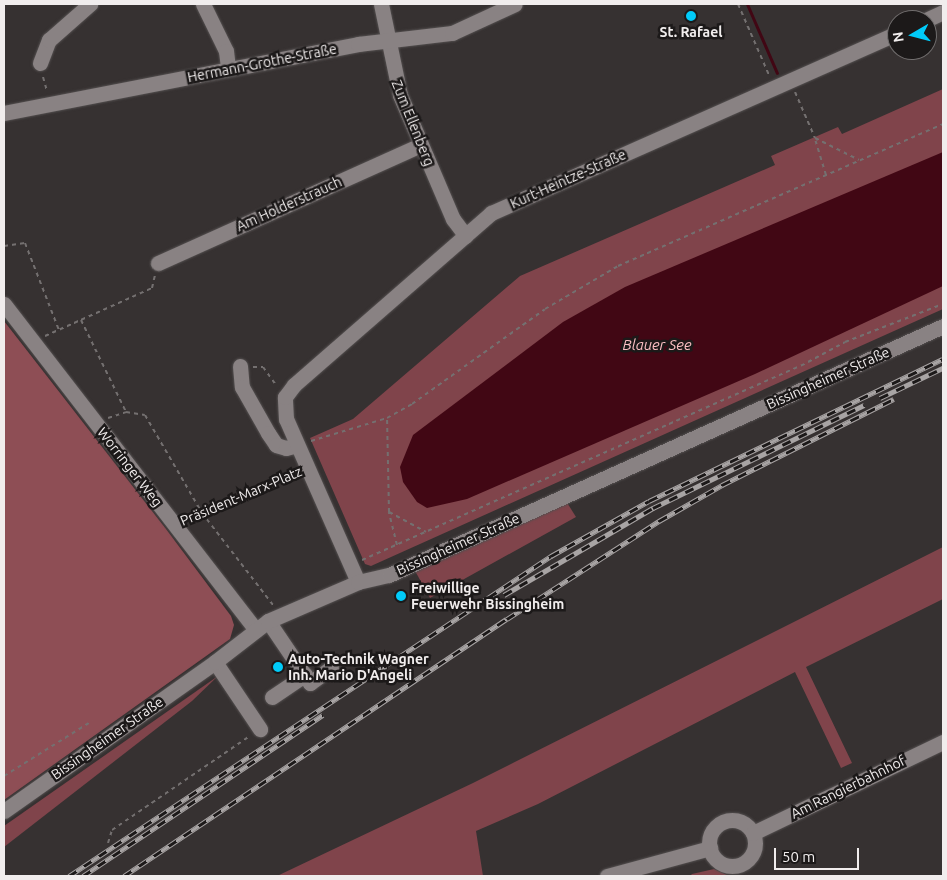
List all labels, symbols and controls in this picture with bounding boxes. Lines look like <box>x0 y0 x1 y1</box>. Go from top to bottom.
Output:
marker: St. Rafael <box>685 10 697 22</box>
north arrow <box>887 10 937 60</box>
place label: St. Rafael <box>659 24 723 40</box>
text: N <box>889 31 907 43</box>
street label: Hermann-Grothe-Straße <box>186 40 338 86</box>
street label: Zum Ellenberg <box>388 78 438 168</box>
street label: Kurt-Heintze-Straße <box>508 146 628 212</box>
street label: Am Holderstrauch <box>234 173 344 235</box>
water label: Blauer See <box>623 336 691 354</box>
street label: Bissingheimer Straße <box>764 343 892 413</box>
street label: Worringer Weg <box>94 424 166 510</box>
street label: Präsident-Marx-Platz <box>178 463 304 529</box>
street label: Bissingheimer Straße <box>394 509 522 579</box>
place label: Freiwillige Feuerwehr Bissingheim <box>411 580 564 612</box>
marker: Freiwillige Feuerwehr Bissingheim <box>395 590 407 602</box>
place label: Auto-Technik Wagner Inh. Mario D'Angeli <box>288 651 429 684</box>
marker: Auto-Technik Wagner Inh. Mario D'Angeli <box>272 661 284 673</box>
street label: Bissingheimer Straße <box>48 693 166 783</box>
street label: Am Rangierbahnhof <box>788 752 908 822</box>
scale bar <box>777 838 862 870</box>
text: 50 m <box>782 848 815 865</box>

